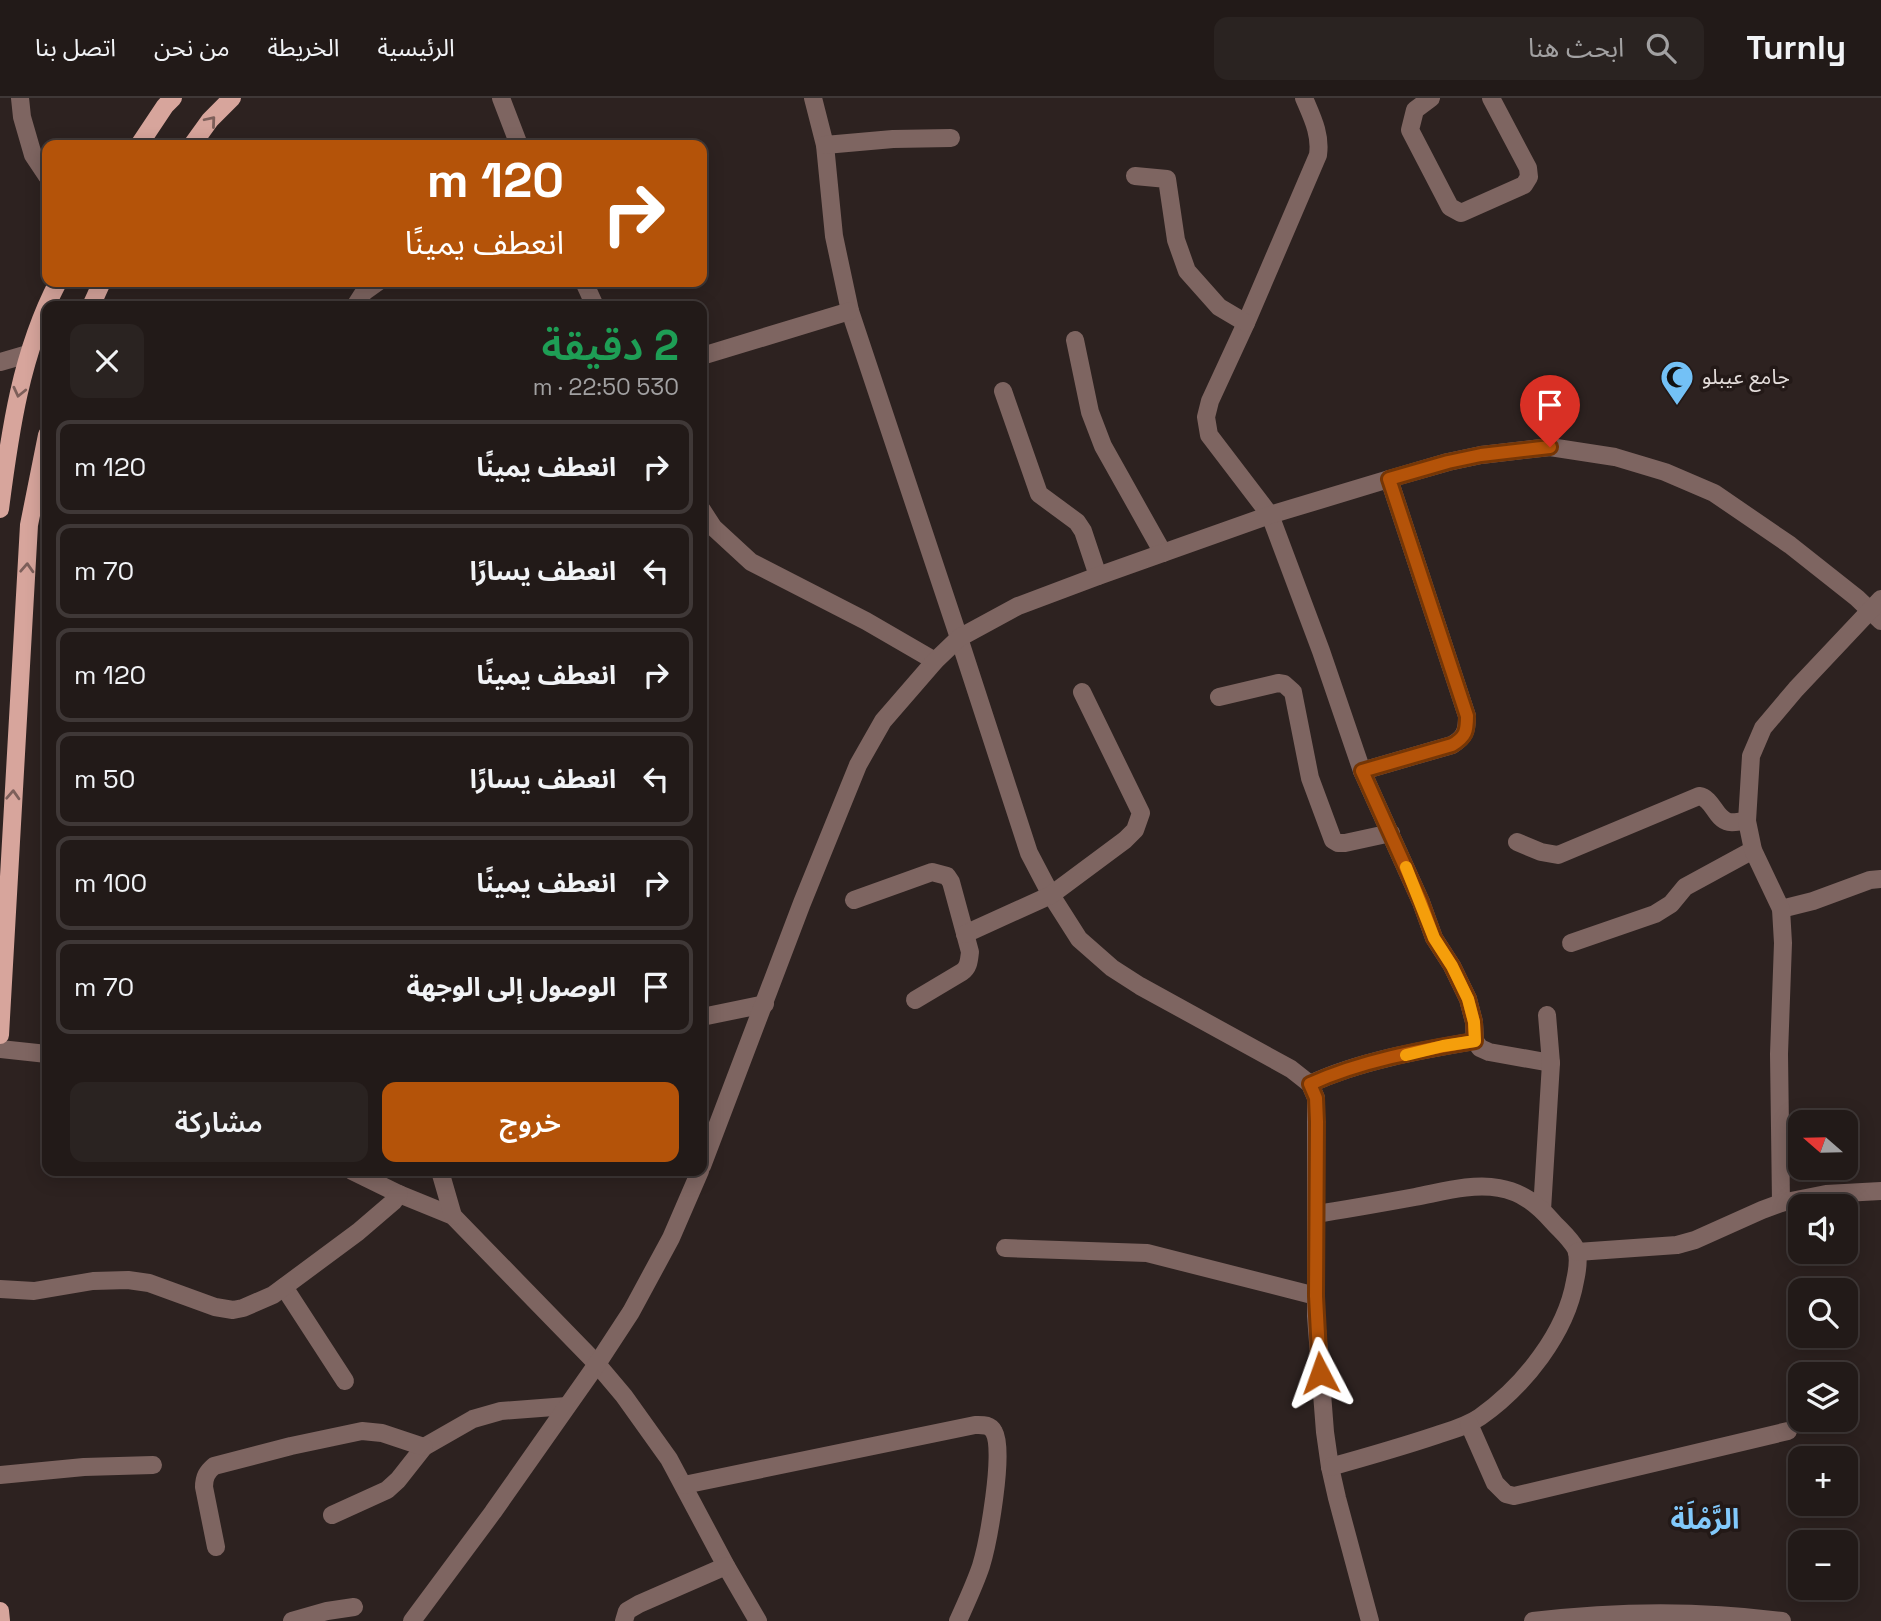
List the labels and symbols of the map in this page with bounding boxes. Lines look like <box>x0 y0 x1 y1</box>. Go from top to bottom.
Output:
one-way arrow <box>203 116 215 129</box>
mosque icon: جامع عيبلو <box>1658 358 1696 407</box>
place label: جامع عيبلو <box>1702 363 1790 392</box>
pin <box>1520 375 1580 447</box>
one-way arrow <box>13 386 27 398</box>
one-way arrow <box>19 562 34 573</box>
one-way arrow <box>5 790 20 801</box>
north arrow <box>1788 1110 1858 1180</box>
position arrow <box>1283 1336 1357 1410</box>
district label: الرَّمْلَة <box>1671 1500 1739 1537</box>

